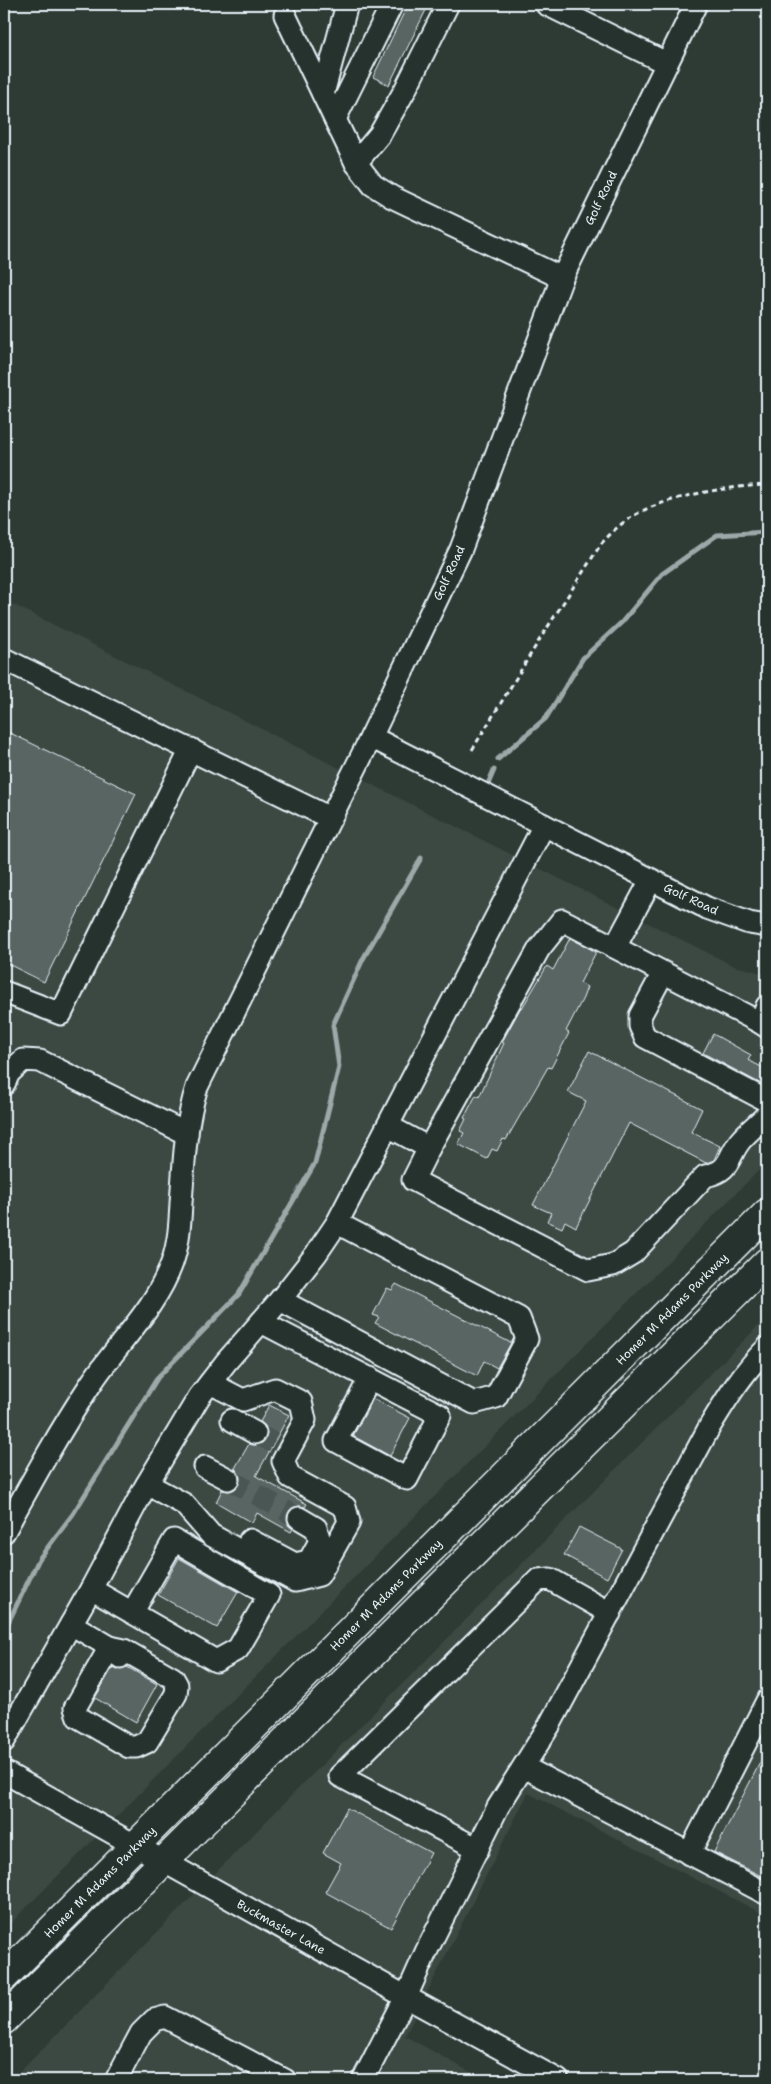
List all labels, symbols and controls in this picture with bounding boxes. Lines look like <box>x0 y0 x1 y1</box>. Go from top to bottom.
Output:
street label: Golf Road <box>581 168 621 228</box>
street label: Golf Road <box>429 543 469 603</box>
street label: Golf Road <box>661 879 721 919</box>
street label: Homer M Adams Parkway <box>613 1249 732 1368</box>
street label: Homer M Adams Parkway <box>327 1535 446 1654</box>
street label: Homer M Adams Parkway <box>41 1822 160 1941</box>
street label: Buckmaster Lane <box>234 1896 328 1958</box>

